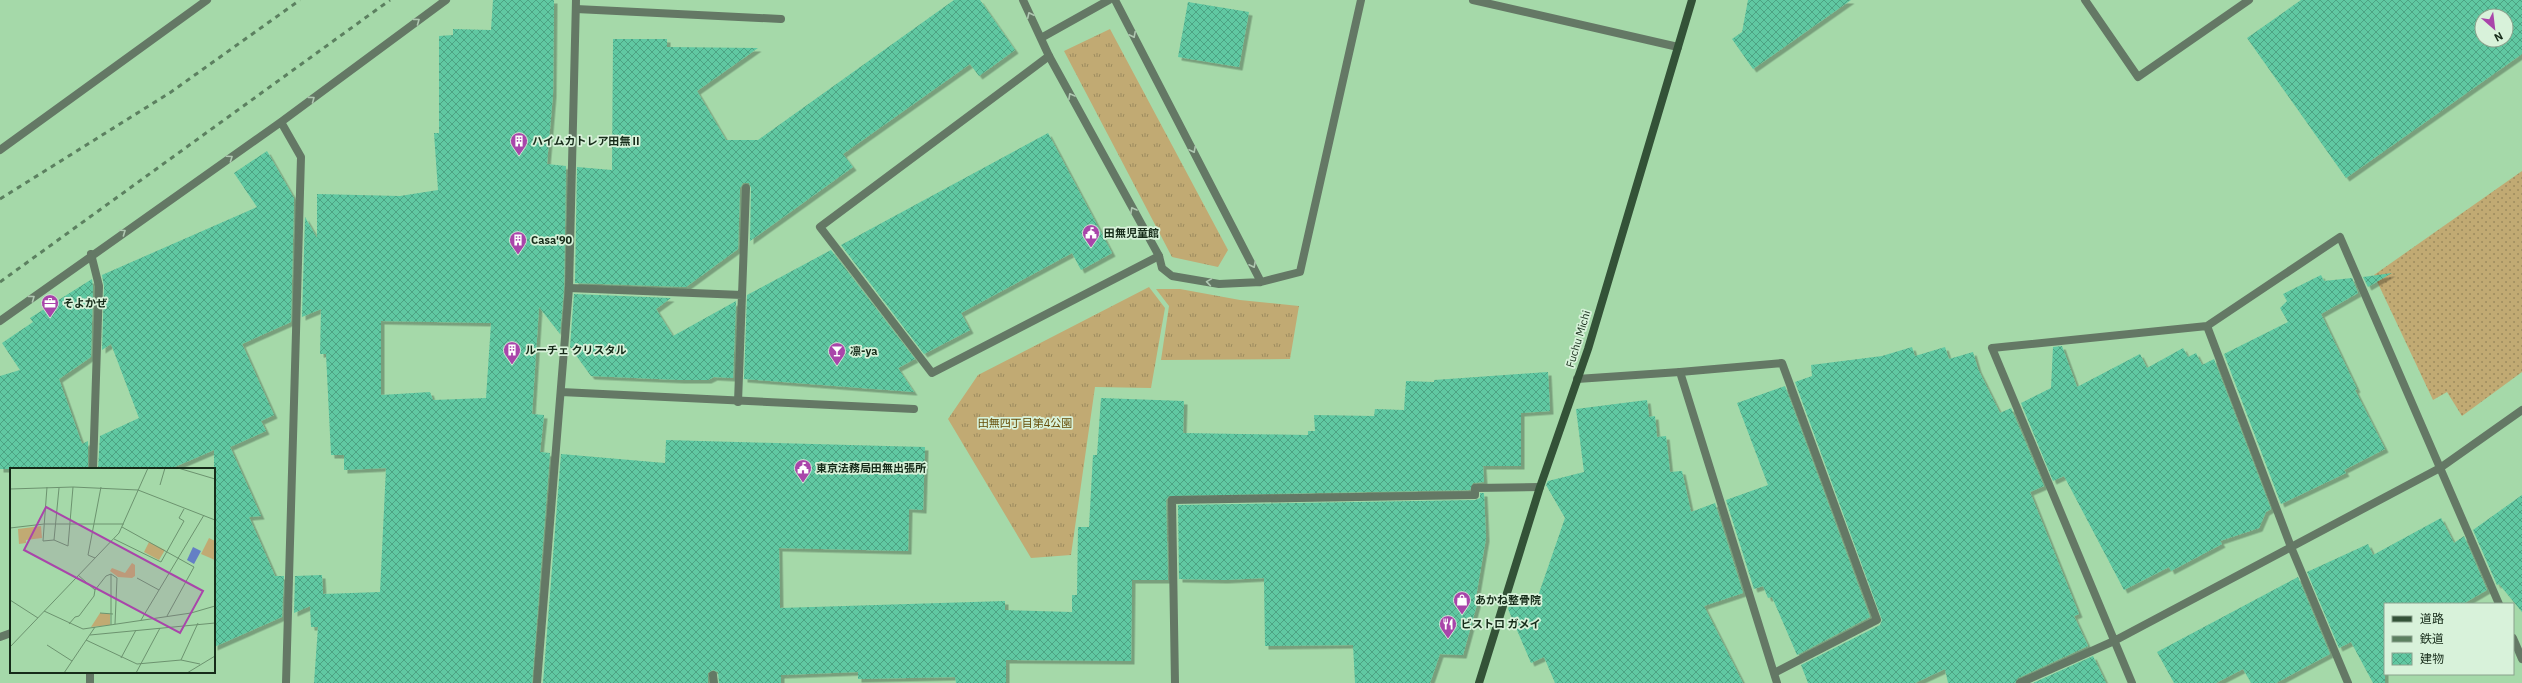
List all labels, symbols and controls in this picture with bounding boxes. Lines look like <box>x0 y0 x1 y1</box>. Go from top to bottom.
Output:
north arrow <box>2474 8 2514 48</box>
one-way arrow <box>1027 12 1035 20</box>
one-way arrow <box>413 18 420 26</box>
text: N <box>2492 29 2505 45</box>
one-way arrow <box>1128 30 1136 38</box>
one-way arrow <box>1068 93 1075 100</box>
one-way arrow <box>308 96 315 103</box>
building icon: ハイムカトレア田無Ⅱ <box>509 131 529 156</box>
place label: ハイムカトレア田無Ⅱ <box>532 134 642 148</box>
one-way arrow <box>1188 146 1196 153</box>
one-way arrow <box>225 156 232 163</box>
one-way arrow <box>1131 207 1138 214</box>
public building icon: 田無児童館 <box>1081 223 1101 248</box>
place label: 田無児童館 <box>1104 226 1159 240</box>
one-way arrow <box>119 229 126 237</box>
building icon: Casa'90 <box>508 230 528 255</box>
place label: Casa'90 <box>531 233 573 247</box>
one-way arrow <box>1248 261 1256 269</box>
one-way arrow <box>1205 278 1212 287</box>
office icon: そよかぜ <box>40 293 60 318</box>
one-way arrow <box>27 296 34 303</box>
place label: そよかぜ <box>63 296 107 310</box>
street label: Fuchu Michi <box>1563 309 1593 369</box>
building icon: ルーチェ クリスタル <box>502 340 522 365</box>
bar icon: 凛-ya <box>827 341 847 366</box>
place label: ルーチェ クリスタル <box>525 343 627 357</box>
place label: 凛-ya <box>850 344 877 358</box>
park label: 田無四丁目第4公園 <box>978 416 1072 430</box>
public building icon: 東京法務局田無出張所 <box>793 458 813 483</box>
place label: 東京法務局田無出張所 <box>816 461 926 475</box>
inset map <box>10 468 215 673</box>
shop icon: あかね整骨院 <box>1452 590 1472 615</box>
place label: あかね整骨院 <box>1475 593 1541 607</box>
legend <box>2384 603 2514 675</box>
text: 道路 <box>2420 611 2444 626</box>
restaurant icon: ビストロ ガメイ <box>1438 614 1458 639</box>
place label: ビストロ ガメイ <box>1461 617 1541 631</box>
text: 鉄道 <box>2420 631 2444 646</box>
text: 建物 <box>2420 651 2444 666</box>

